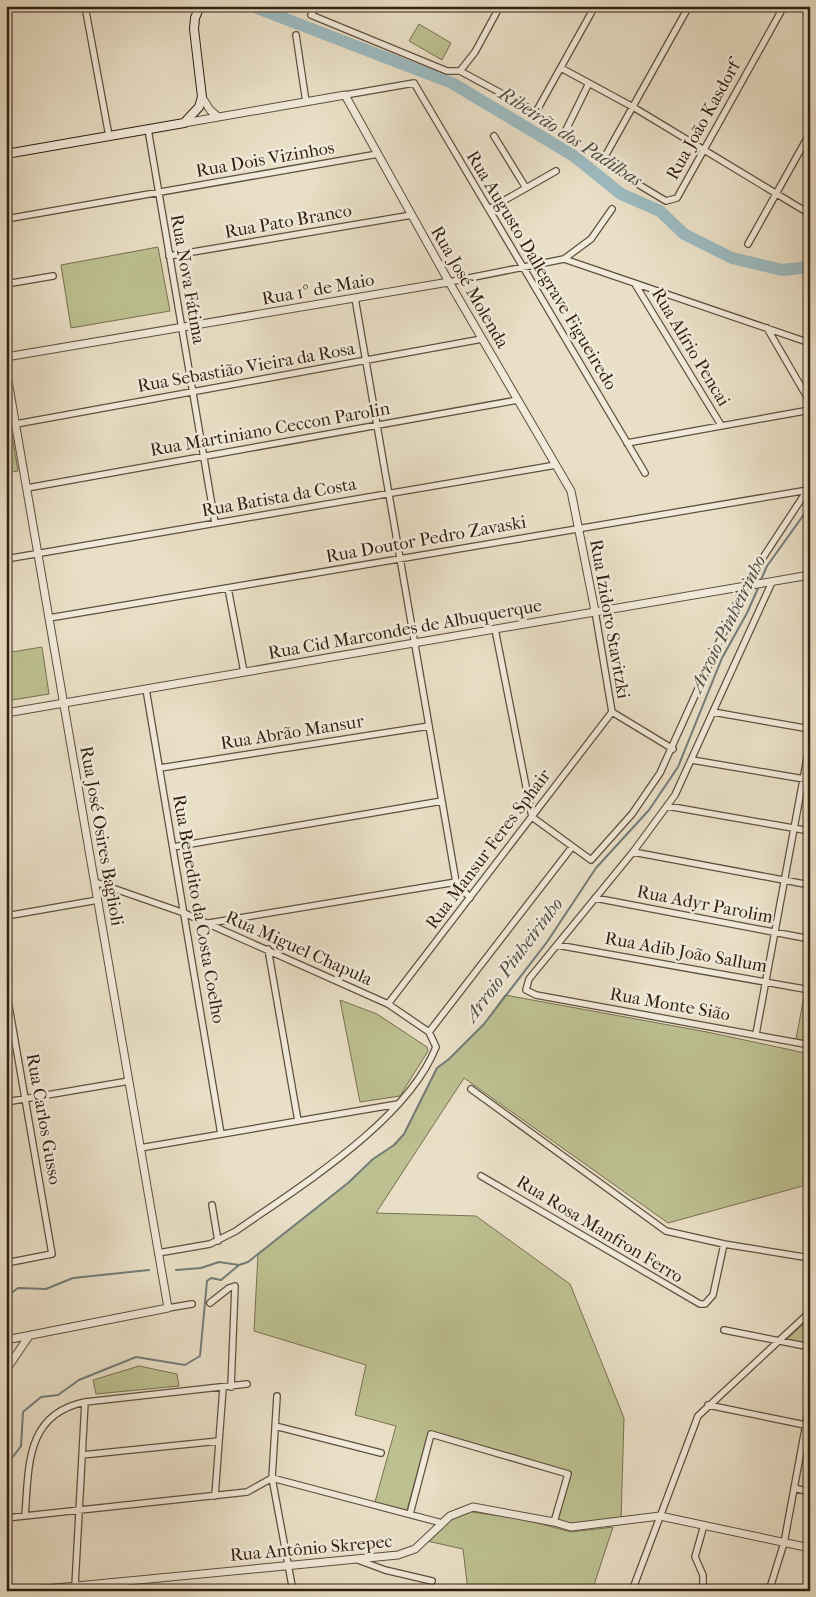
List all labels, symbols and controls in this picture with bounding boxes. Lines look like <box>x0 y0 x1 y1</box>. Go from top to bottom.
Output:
street label: Rua João Kasdorf <box>662 54 747 183</box>
water label: Ribeirão dos Padilhas <box>493 81 647 192</box>
street label: Rua Dois Vizinhos <box>194 137 336 182</box>
street label: Rua Augusto Dallegrave Figueiredo <box>462 147 621 394</box>
street label: Rua Pato Branco <box>223 200 353 243</box>
street label: Rua Nova Fátima <box>166 213 209 346</box>
street label: Rua José Molenda <box>426 222 513 353</box>
street label: Rua 1º de Maio <box>260 269 376 310</box>
street label: Rua Alírio Pencai <box>647 284 734 411</box>
street label: Rua Sebastião Vieira da Rosa <box>136 338 357 397</box>
street label: Rua Martiniano Ceccon Parolin <box>148 398 392 461</box>
street label: Rua Batista da Costa <box>200 473 359 521</box>
street label: Rua Doutor Pedro Zavaski <box>324 511 529 567</box>
street label: Rua Izidoro Stavitzki <box>585 538 634 701</box>
water label: Arroio Pinheirinho <box>684 552 771 697</box>
street label: Rua Cid Marcondes de Albuquerque <box>267 595 544 664</box>
street label: Rua Abrão Mansur <box>219 711 366 754</box>
street label: Rua José Osires Baglioli <box>75 744 128 928</box>
street label: Rua Mansur Feres Sphair <box>421 765 556 933</box>
street label: Rua Benedito da Costa Coelho <box>168 793 229 1025</box>
street label: Rua Adyr Parolim <box>635 881 775 928</box>
water label: Arroio Pinheirinho <box>459 893 568 1027</box>
street label: Rua Miguel Chapula <box>222 907 376 991</box>
street label: Rua Adib João Sallum <box>603 928 769 977</box>
street label: Rua Monte Sião <box>608 984 732 1025</box>
street label: Rua Carlos Gusso <box>22 1052 65 1186</box>
street label: Rua Rosa Manfron Ferro <box>513 1171 687 1288</box>
street label: Rua Antônio Skrepec <box>229 1531 393 1566</box>

